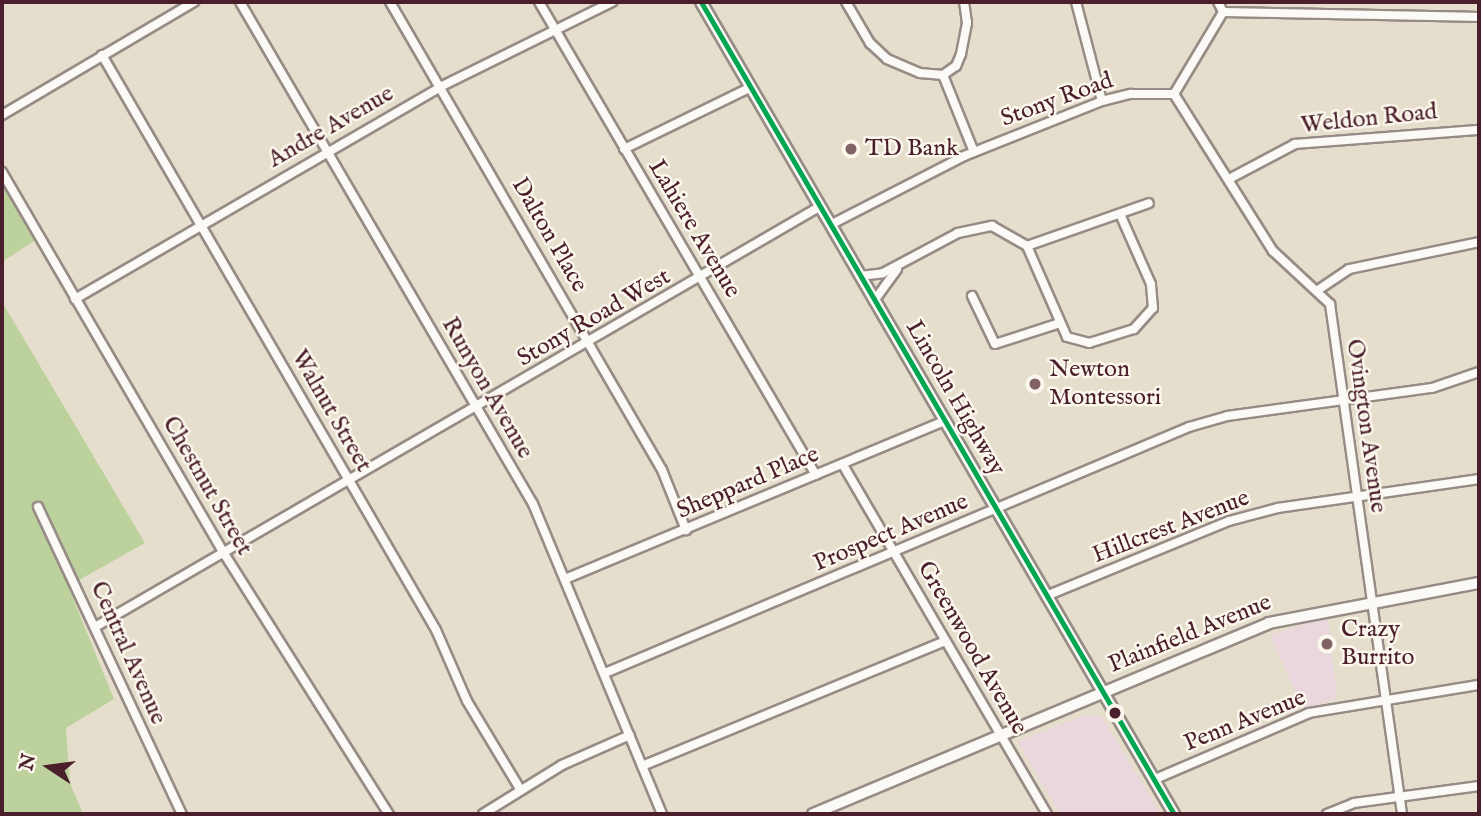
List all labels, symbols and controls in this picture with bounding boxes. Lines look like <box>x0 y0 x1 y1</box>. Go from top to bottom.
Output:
street label: Stony Road <box>997 66 1117 134</box>
street label: Andre Avenue <box>263 79 399 175</box>
street label: Weldon Road <box>1299 98 1439 140</box>
place label: TD Bank <box>865 135 959 163</box>
marker: TD Bank <box>843 141 859 157</box>
street label: Lahiere Avenue <box>641 155 747 303</box>
street label: Dalton Place <box>505 173 593 297</box>
street label: Stony Road West <box>512 263 676 373</box>
street label: Runyon Avenue <box>435 312 539 464</box>
street label: Lincoln Highway <box>899 315 1011 481</box>
street label: Ovington Avenue <box>1340 337 1392 515</box>
street label: Walnut Street <box>284 345 378 477</box>
place label: Newton Montessori <box>1049 356 1161 412</box>
marker: Newton Montessori <box>1027 376 1043 392</box>
street label: Chestnut Street <box>156 411 258 561</box>
street label: Sheppard Place <box>673 440 823 526</box>
street label: Hillcrest Avenue <box>1089 484 1253 570</box>
street label: Prospect Avenue <box>809 487 973 579</box>
street label: Greenwood Avenue <box>911 556 1033 740</box>
street label: Central Avenue <box>84 577 172 729</box>
street label: Plainfield Avenue <box>1104 588 1276 680</box>
place label: Crazy Burrito <box>1341 616 1414 672</box>
marker: Crazy Burrito <box>1319 636 1335 652</box>
street label: Penn Avenue <box>1180 684 1310 758</box>
unlabelled marker <box>1108 706 1122 720</box>
north arrow <box>14 732 84 802</box>
text: N <box>15 752 42 773</box>

